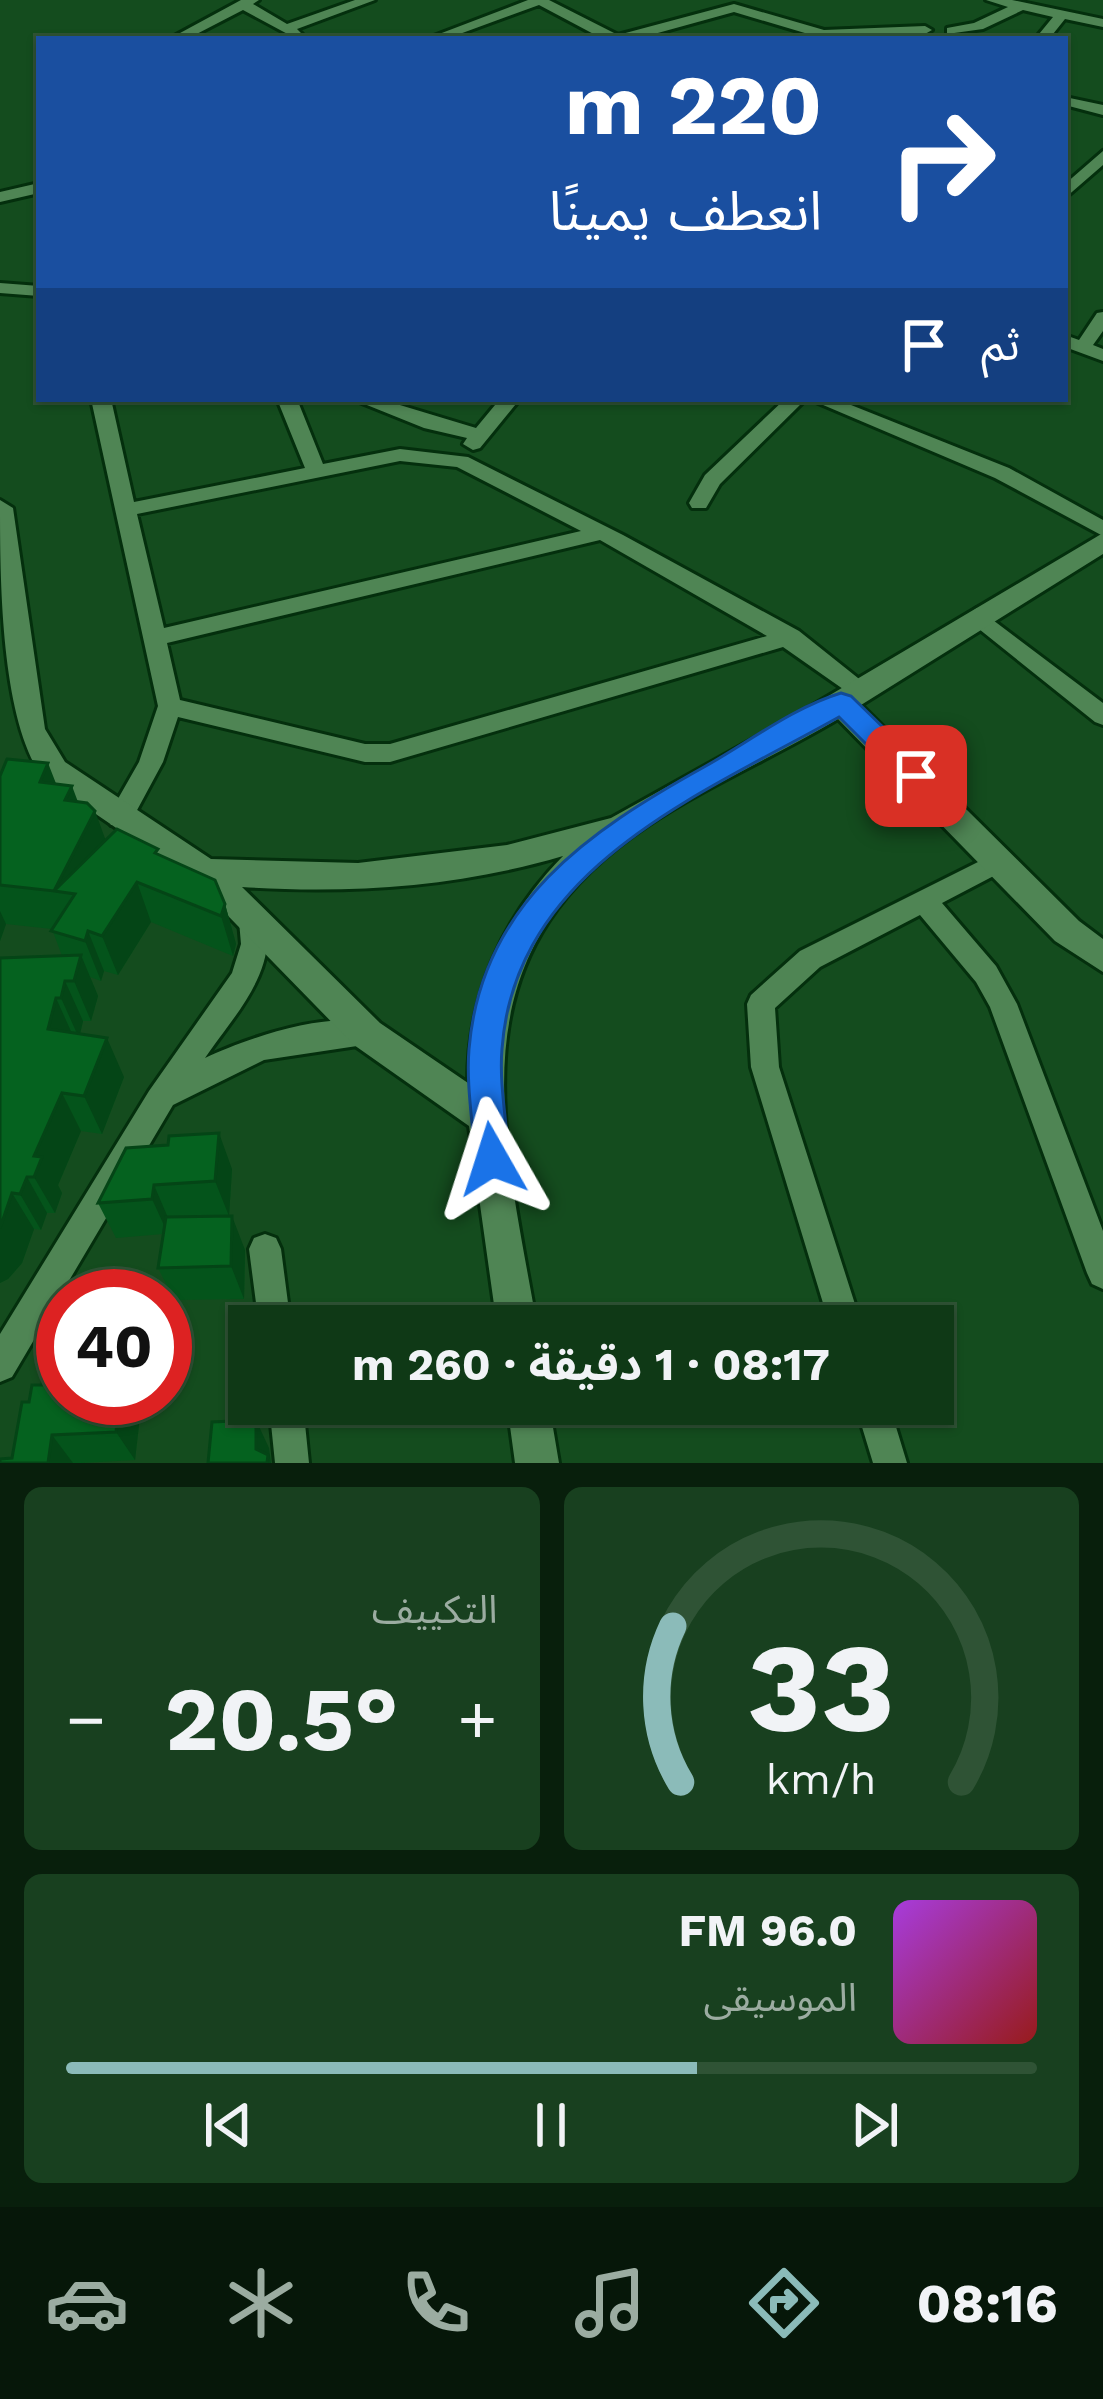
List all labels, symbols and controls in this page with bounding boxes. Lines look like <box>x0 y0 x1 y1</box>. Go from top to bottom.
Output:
text: 220 m <box>565 56 822 154</box>
icon: right <box>864 84 1020 240</box>
text: انعطف يمينًا <box>549 180 822 243</box>
icon: arrive <box>891 312 957 378</box>
text: ثم <box>981 318 1020 371</box>
pin <box>865 725 967 827</box>
icon: arrive <box>883 743 949 809</box>
position arrow <box>429 1096 555 1222</box>
speed limit sign: 40 <box>36 1269 192 1425</box>
text: 08:17 · 1 دقيقة · 260 m <box>352 1338 830 1391</box>
text: التكييف <box>372 1587 498 1632</box>
text: 33 <box>747 1615 895 1761</box>
text: 20.5° <box>165 1666 399 1772</box>
text: − <box>66 1681 106 1758</box>
text: + <box>458 1681 497 1758</box>
text: km/h <box>766 1753 876 1803</box>
text: 96.0 FM <box>679 1904 857 1957</box>
text: الموسيقى <box>703 1975 857 2020</box>
icon: previous <box>195 2092 261 2158</box>
icon: pause <box>518 2092 584 2158</box>
icon: next <box>842 2092 908 2158</box>
icon: car <box>45 2261 129 2345</box>
icon: climate <box>219 2261 303 2345</box>
icon: phone <box>394 2261 478 2345</box>
icon: music <box>568 2261 652 2345</box>
icon: directions <box>742 2261 826 2345</box>
text: 08:16 <box>916 2272 1058 2335</box>

